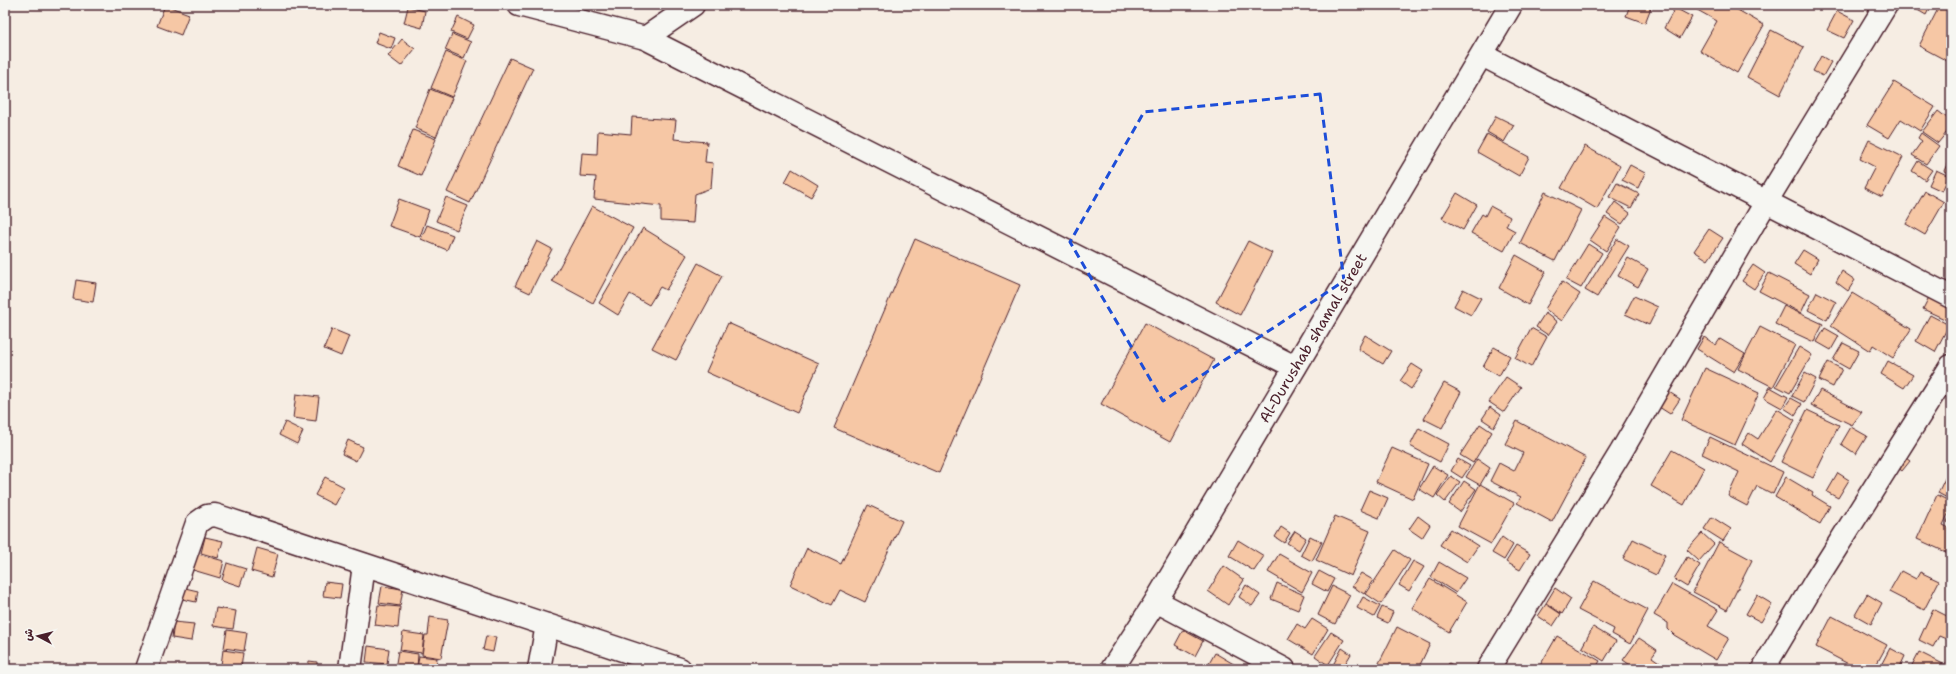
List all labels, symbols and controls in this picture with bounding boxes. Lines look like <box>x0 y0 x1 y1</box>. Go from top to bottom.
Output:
street label: Al-Durushab shamal street <box>1254 249 1372 427</box>
north arrow <box>18 616 58 656</box>
text: ش <box>20 628 37 642</box>

